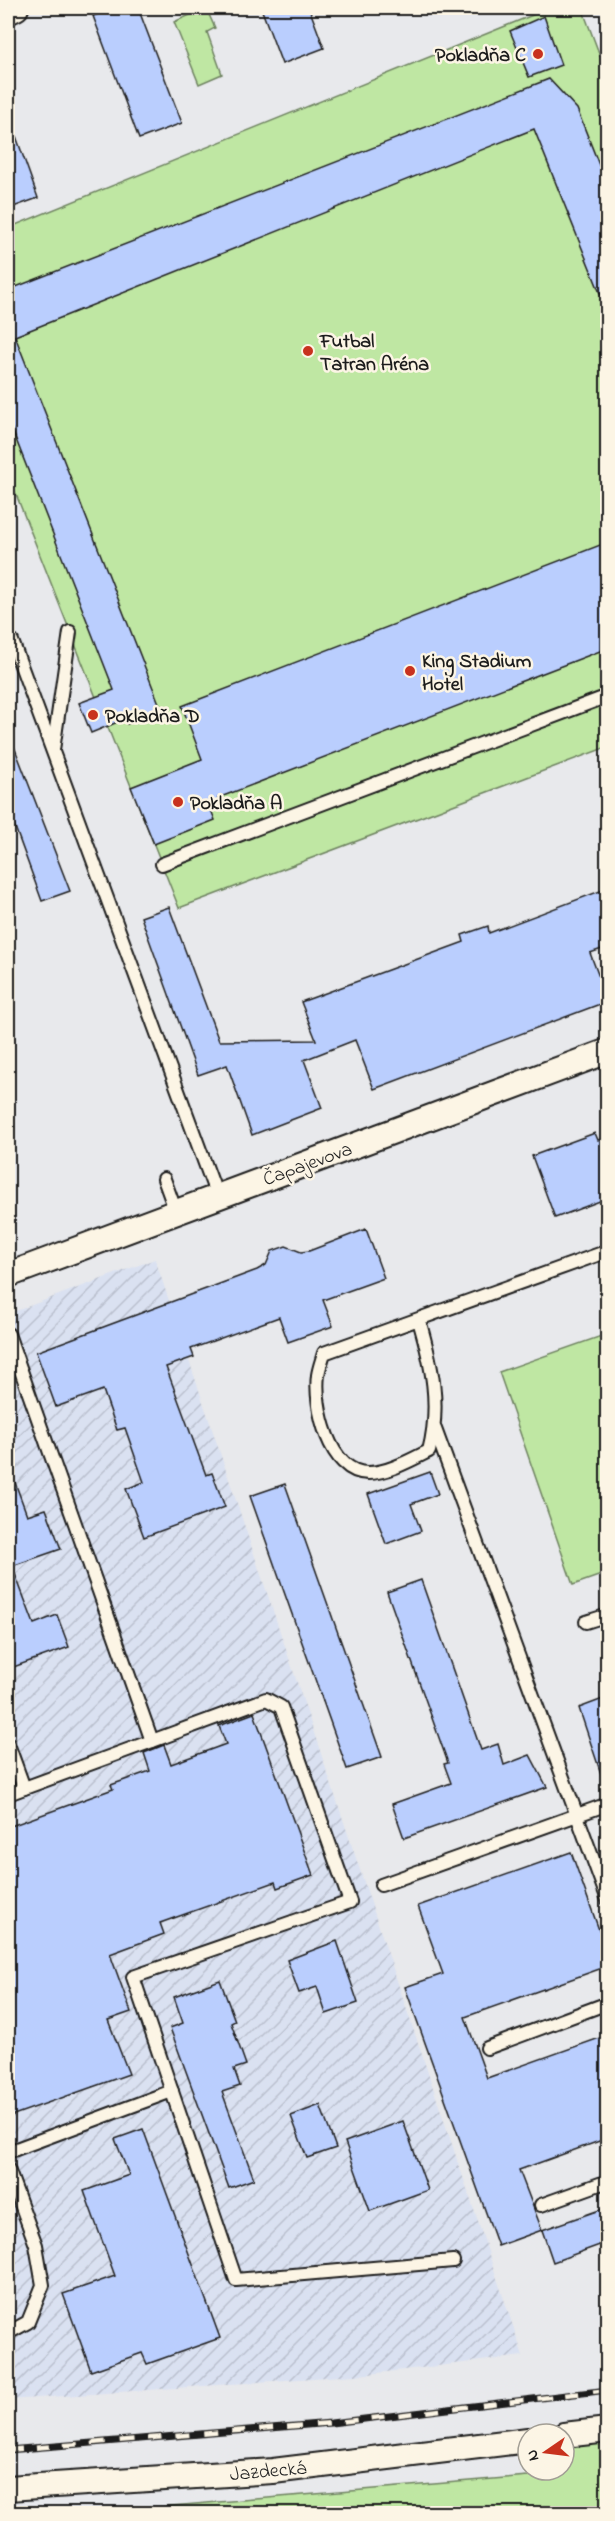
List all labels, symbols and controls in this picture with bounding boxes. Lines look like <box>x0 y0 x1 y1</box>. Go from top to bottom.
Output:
place label: Pokladňa C <box>435 42 526 71</box>
marker: Pokladňa C <box>531 47 545 61</box>
place label: Futbal Tatran Aréna <box>319 328 429 380</box>
marker: Futbal Tatran Aréna <box>301 344 315 358</box>
place label: King Stadium Hotel <box>422 648 532 700</box>
marker: King Stadium Hotel <box>403 664 417 678</box>
place label: Pokladňa D <box>105 703 200 732</box>
marker: Pokladňa D <box>86 708 100 722</box>
place label: Pokladňa A <box>190 790 282 819</box>
marker: Pokladňa A <box>171 795 185 809</box>
street label: Čapajevova <box>259 1136 357 1195</box>
north arrow <box>516 2422 576 2482</box>
text: N <box>520 2447 546 2463</box>
street label: Jazdecká <box>229 2455 308 2490</box>

